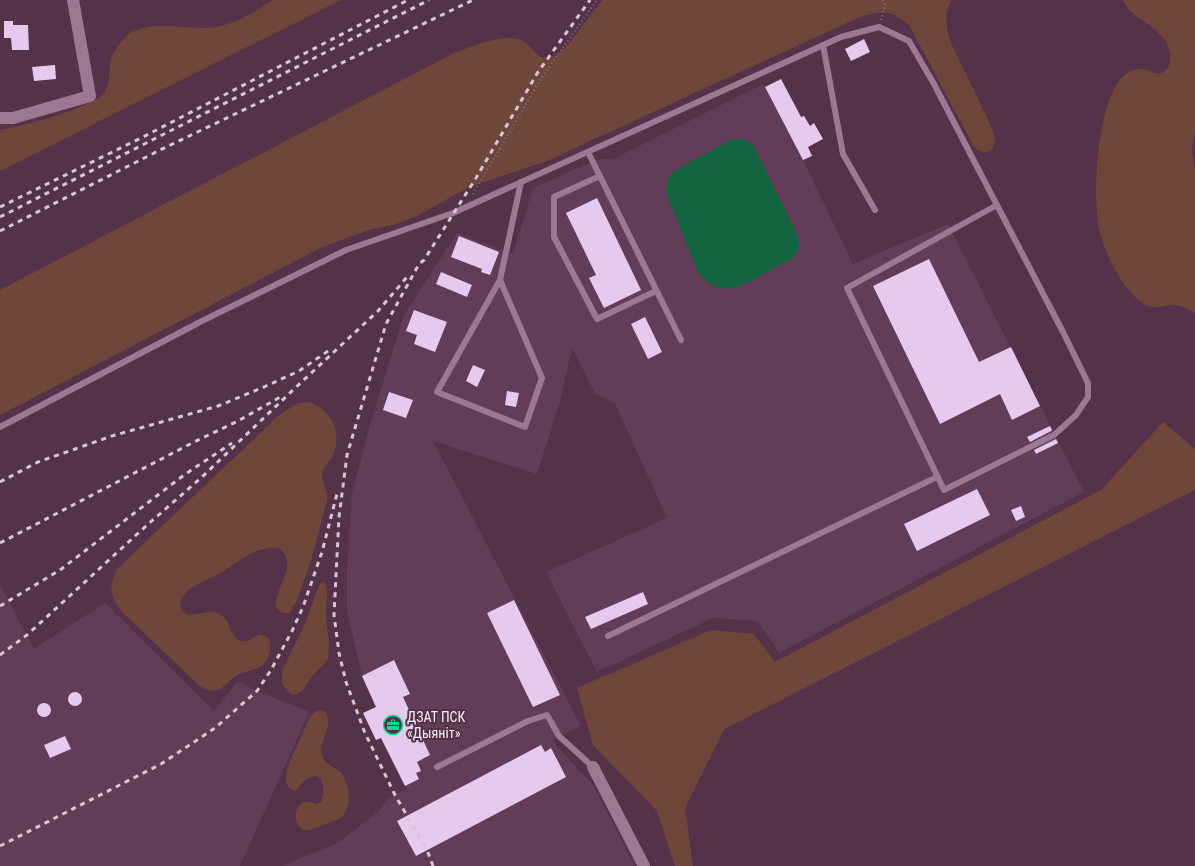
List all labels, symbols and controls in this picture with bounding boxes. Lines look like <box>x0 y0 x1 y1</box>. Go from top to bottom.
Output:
place label: ДЗАТ ПСК «Дыяніт» <box>407 709 466 741</box>
office icon: ДЗАТ ПСК «Дыяніт» <box>382 714 404 736</box>

